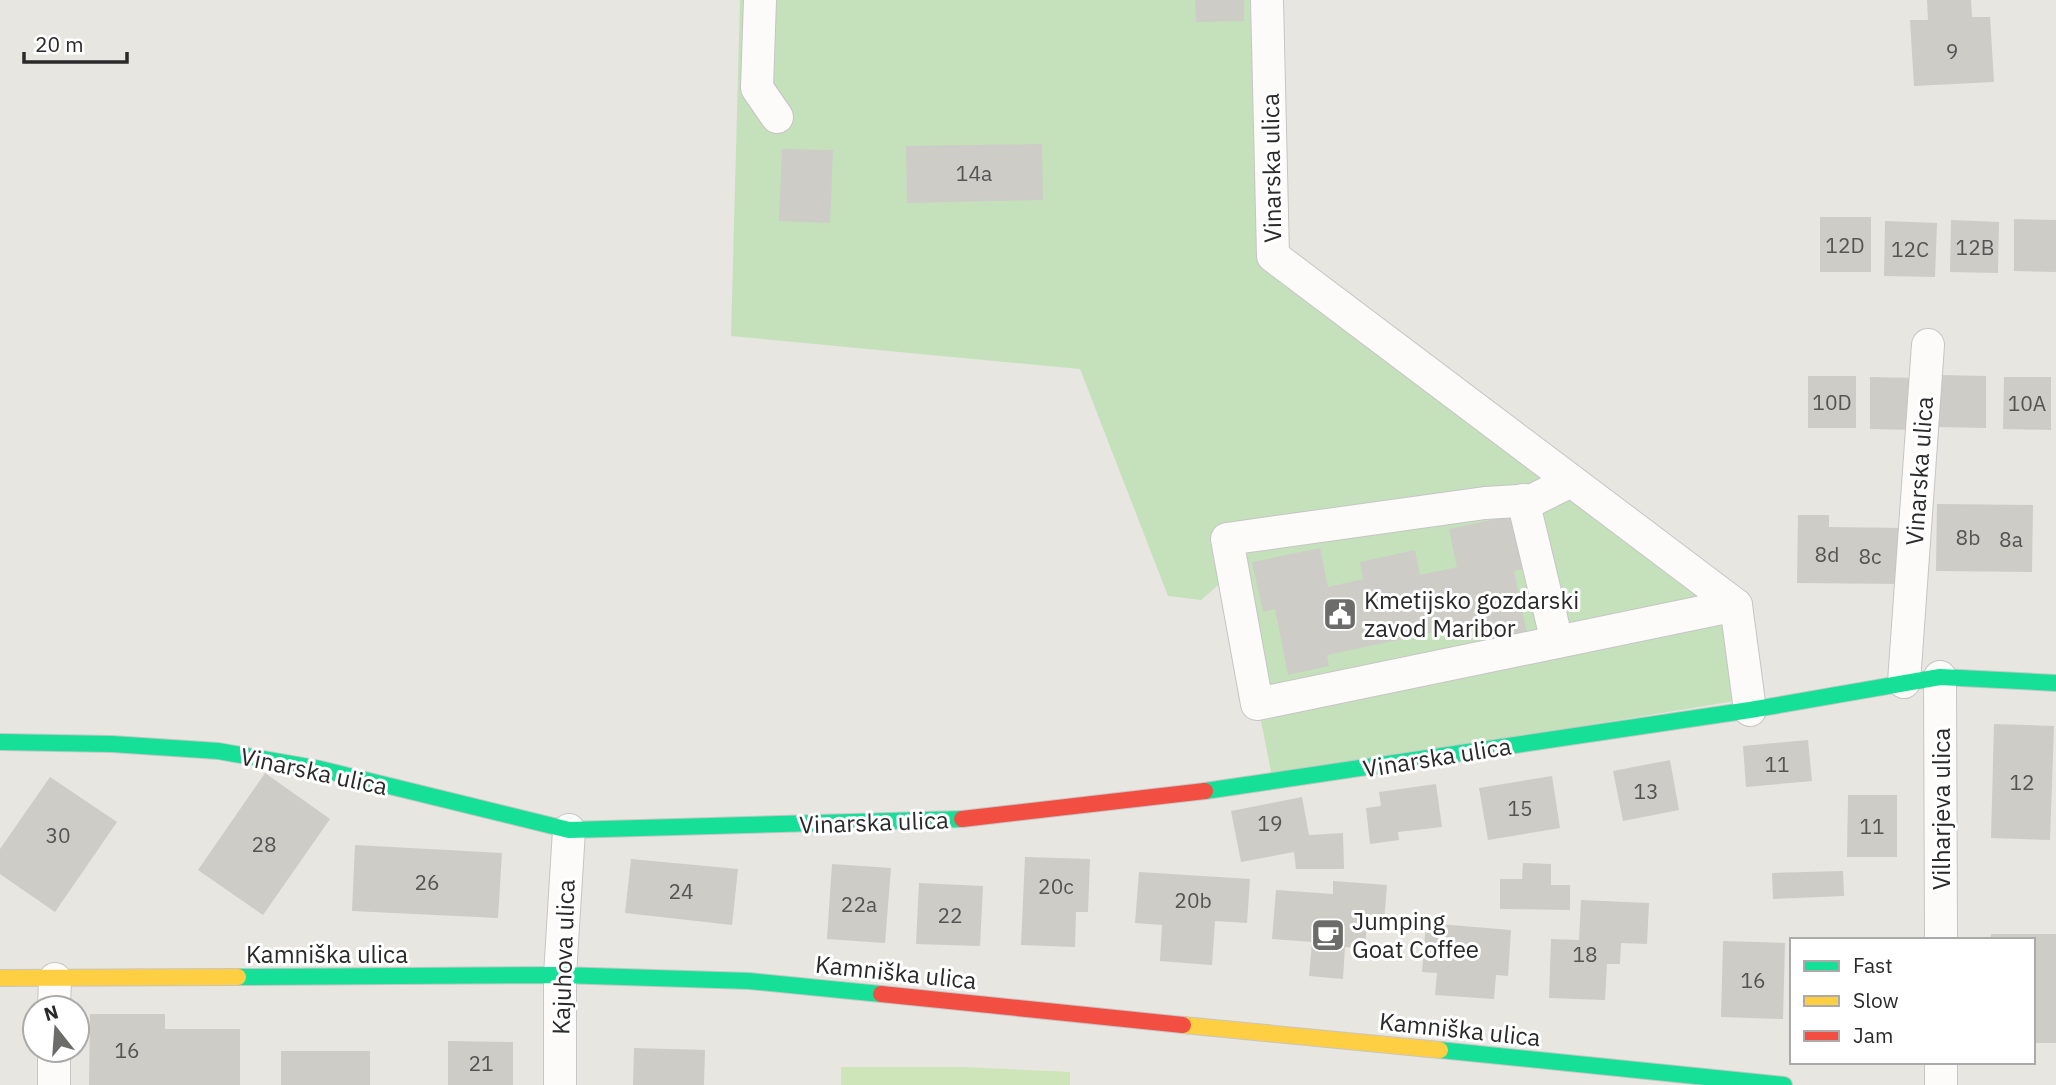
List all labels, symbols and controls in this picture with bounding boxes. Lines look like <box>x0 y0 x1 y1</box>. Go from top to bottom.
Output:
scale bar <box>24 21 128 65</box>
text: 20 m <box>35 30 84 58</box>
house number: 9 <box>1946 37 1958 65</box>
street label: Vinarska ulica <box>1254 93 1288 243</box>
house number: 14a <box>956 159 992 187</box>
house number: 12D <box>1825 231 1865 259</box>
house number: 12B <box>1956 233 1994 261</box>
house number: 12C <box>1891 235 1929 263</box>
house number: 10D <box>1812 388 1852 416</box>
house number: 10A <box>2008 389 2046 417</box>
street label: Vinarska ulica <box>1898 395 1940 547</box>
house number: 8b <box>1956 523 1980 551</box>
house number: 8a <box>1999 525 2023 553</box>
house number: 8d <box>1815 540 1839 568</box>
house number: 8c <box>1858 542 1882 570</box>
place label: Kmetijsko gozdarski zavod Maribor <box>1364 584 1579 644</box>
public building icon: Kmetijsko gozdarski zavod Maribor <box>1321 595 1359 633</box>
street label: Vilharjeva ulica <box>1925 728 1957 890</box>
street label: Vinarska ulica <box>1361 729 1514 785</box>
street label: Vinarska ulica <box>237 740 391 802</box>
house number: 11 <box>1764 750 1790 778</box>
house number: 12 <box>2009 768 2035 796</box>
house number: 13 <box>1633 777 1659 805</box>
house number: 15 <box>1507 794 1533 822</box>
street label: Vinarska ulica <box>799 803 949 841</box>
house number: 19 <box>1257 809 1283 837</box>
house number: 11 <box>1859 812 1885 840</box>
house number: 30 <box>45 821 71 849</box>
house number: 28 <box>251 830 277 858</box>
house number: 26 <box>414 868 440 896</box>
house number: 20c <box>1038 872 1074 900</box>
house number: 24 <box>668 877 694 905</box>
street label: Kajuhova ulica <box>544 879 582 1035</box>
house number: 20b <box>1174 886 1212 914</box>
house number: 22a <box>841 890 877 918</box>
house number: 22 <box>937 901 963 929</box>
place label: Jumping Goat Coffee <box>1352 905 1479 965</box>
cafe icon: Jumping Goat Coffee <box>1309 916 1347 954</box>
street label: Kamniška ulica <box>246 938 408 970</box>
legend <box>1790 938 2035 1064</box>
house number: 18 <box>1572 940 1598 968</box>
street label: Kamniška ulica <box>814 948 978 996</box>
text: Fast <box>1853 951 1893 979</box>
house number: 16 <box>1740 966 1766 994</box>
text: Slow <box>1853 986 1899 1014</box>
north arrow <box>21 994 91 1064</box>
text: N <box>41 999 61 1026</box>
street label: Kamniška ulica <box>1378 1005 1542 1053</box>
text: Jam <box>1853 1021 1893 1049</box>
house number: 16 <box>114 1036 140 1064</box>
house number: 21 <box>468 1049 494 1077</box>

